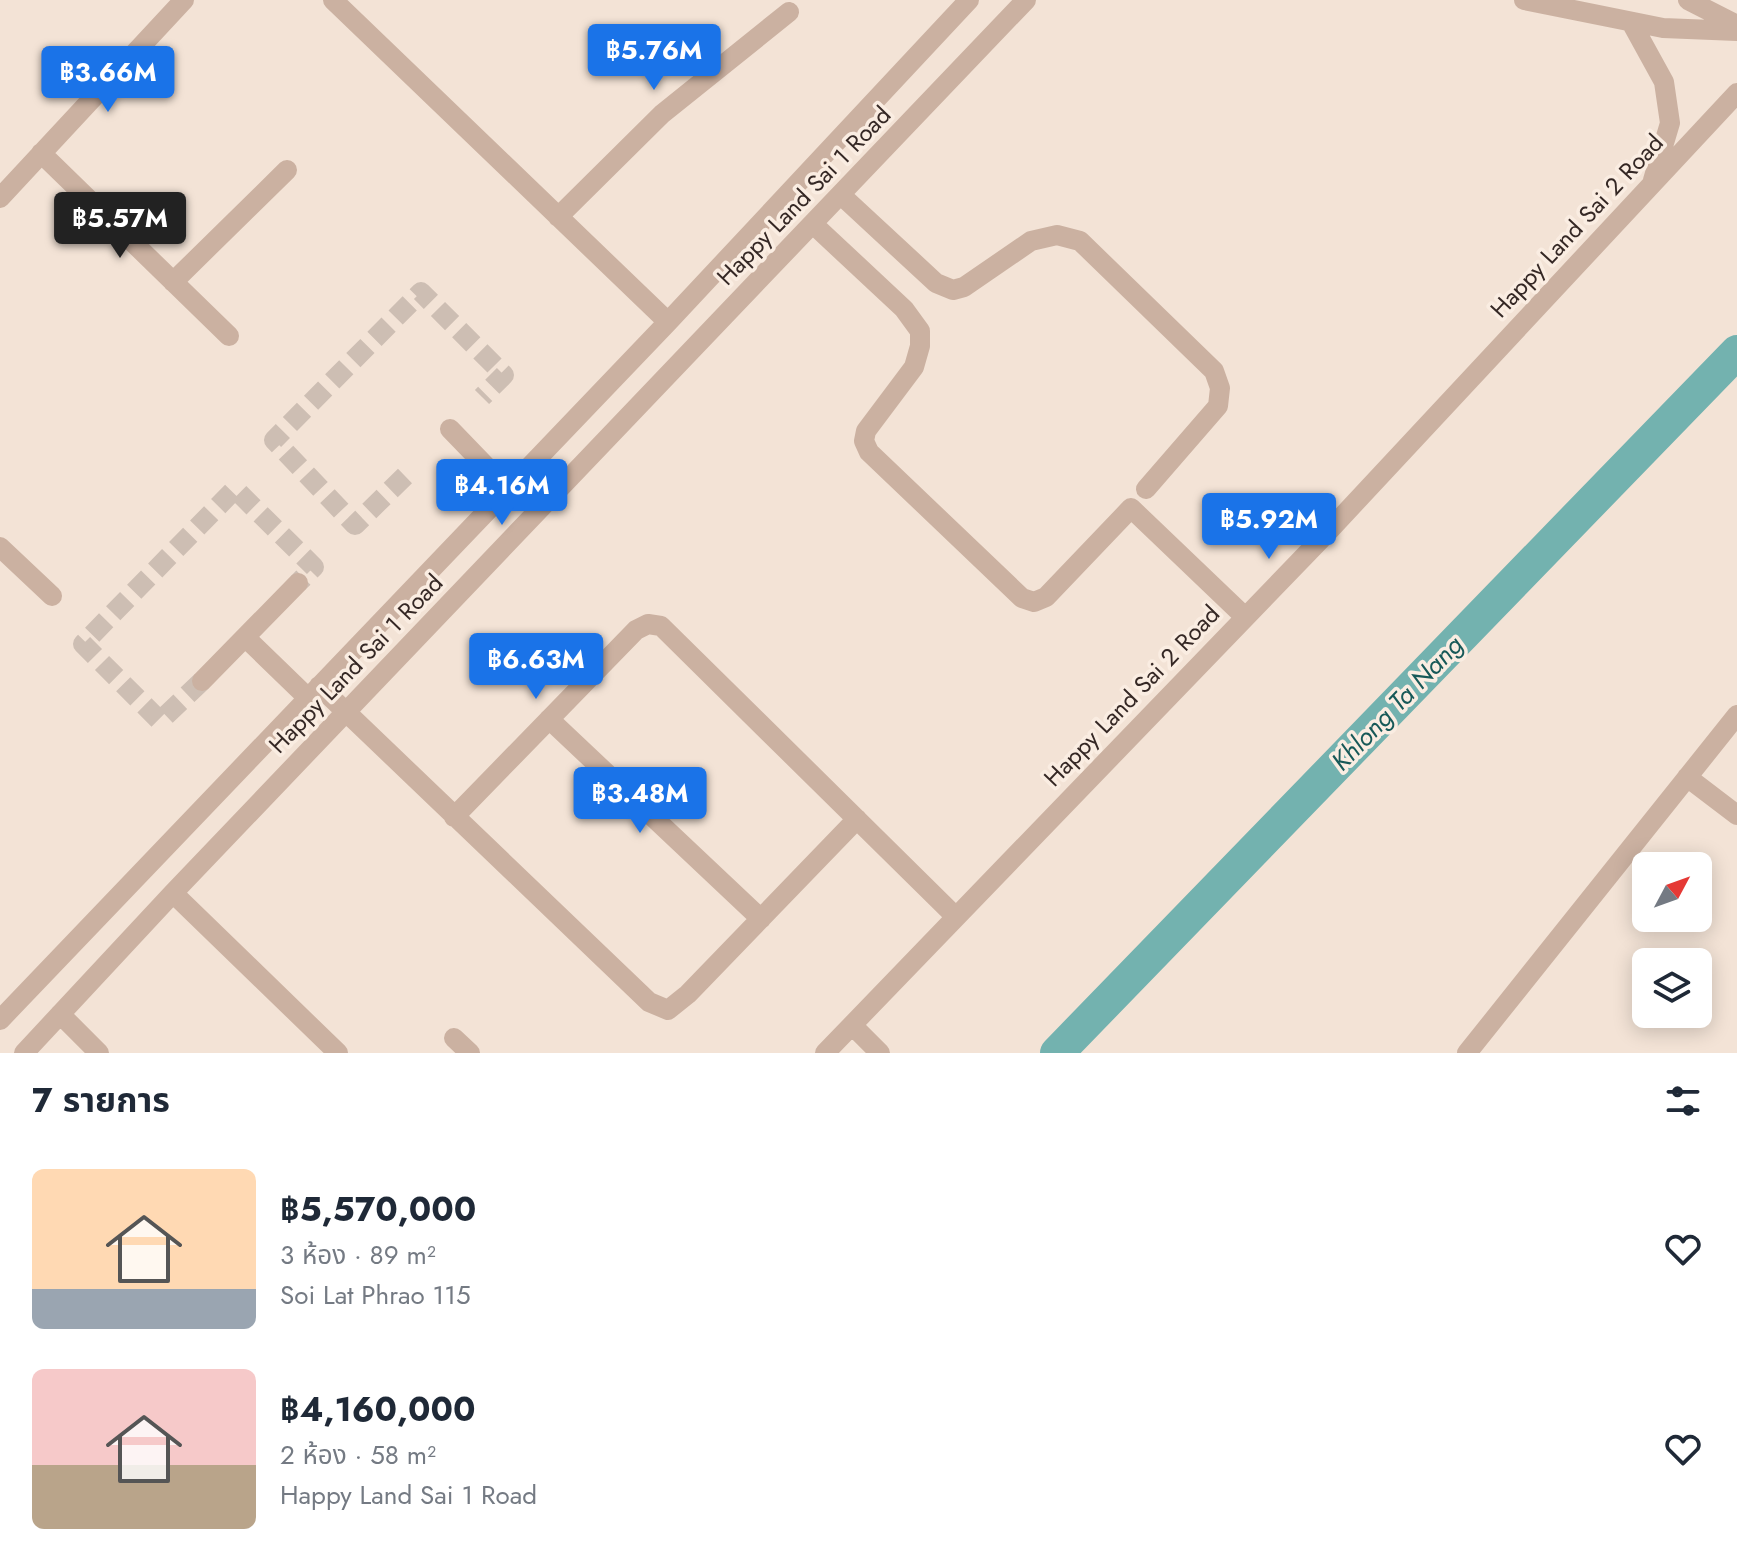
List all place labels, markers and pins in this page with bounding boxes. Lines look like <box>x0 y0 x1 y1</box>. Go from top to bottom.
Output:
pin: ฿5.76M <box>589 24 719 92</box>
pin: ฿3.66M <box>43 46 173 114</box>
pin: ฿5.57M <box>55 192 185 260</box>
pin: ฿4.16M <box>437 459 567 527</box>
pin: ฿5.92M <box>1204 493 1334 561</box>
pin: ฿6.63M <box>471 633 601 701</box>
pin: ฿3.48M <box>575 767 705 835</box>

